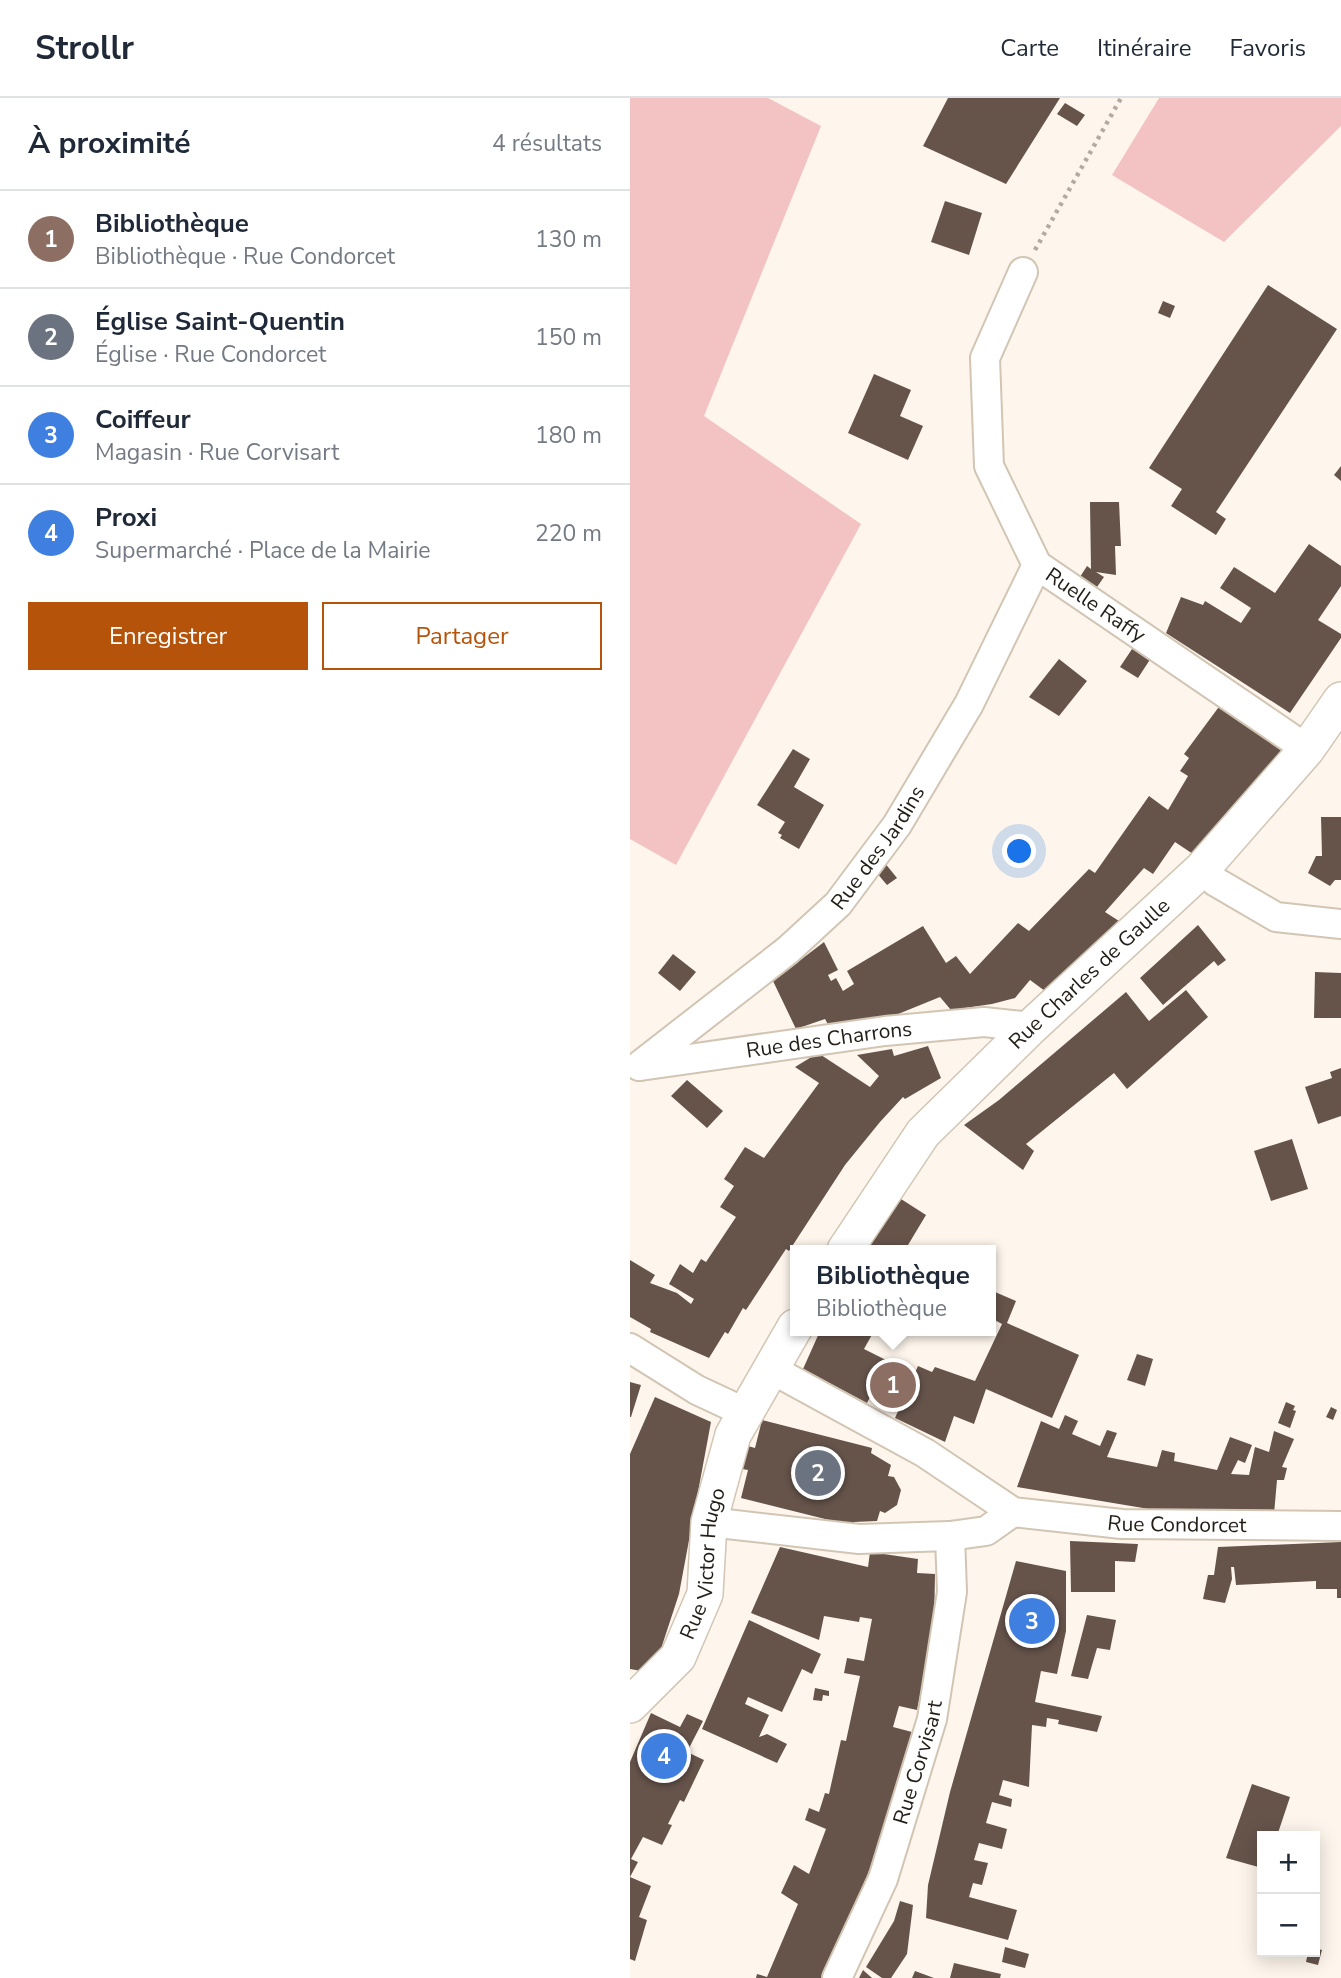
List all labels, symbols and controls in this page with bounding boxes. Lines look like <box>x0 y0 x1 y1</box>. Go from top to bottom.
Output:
text: Strollr <box>35 26 134 71</box>
text: Carte <box>1000 32 1059 64</box>
text: Itinéraire <box>1097 32 1191 64</box>
text: Favoris <box>1229 32 1306 64</box>
text: À proximité <box>28 123 190 164</box>
text: 4 résultats <box>492 128 602 159</box>
text: Bibliothèque <box>95 206 249 241</box>
text: 1 <box>44 224 58 255</box>
text: 130 m <box>535 224 602 255</box>
text: Bibliothèque · Rue Condorcet <box>95 241 395 272</box>
text: Église Saint-Quentin <box>95 304 345 339</box>
text: 2 <box>44 322 58 353</box>
text: 150 m <box>535 322 602 353</box>
text: Église · Rue Condorcet <box>95 339 326 370</box>
text: Coiffeur <box>95 402 191 437</box>
text: 3 <box>44 420 58 451</box>
text: 180 m <box>535 420 602 451</box>
text: Magasin · Rue Corvisart <box>95 437 339 468</box>
text: Proxi <box>95 500 157 535</box>
text: 4 <box>44 518 58 549</box>
text: 220 m <box>535 518 602 549</box>
text: Supermarché · Place de la Mairie <box>95 535 431 566</box>
street label: Ruelle Raffy <box>1040 561 1151 649</box>
button: Enregistrer <box>28 602 308 670</box>
button: Partager <box>322 602 602 670</box>
street label: Rue des Jardins <box>825 780 931 915</box>
your location <box>1002 834 1036 868</box>
street label: Rue Charles de Gaulle <box>1002 892 1176 1055</box>
street label: Rue des Charrons <box>744 1015 913 1065</box>
popup <box>790 1245 996 1336</box>
text: Bibliothèque <box>816 1258 970 1293</box>
text: Bibliothèque <box>816 1293 947 1324</box>
pin: 1 <box>870 1359 916 1411</box>
pin: 2 <box>795 1447 841 1499</box>
street label: Rue Victor Hugo <box>673 1484 732 1644</box>
street label: Rue Condorcet <box>1106 1509 1247 1539</box>
pin: 3 <box>1009 1595 1055 1647</box>
street label: Rue Corvisart <box>887 1698 949 1828</box>
pin: 4 <box>641 1730 687 1782</box>
map controls <box>1257 1831 1320 1957</box>
button: + <box>1257 1831 1320 1894</box>
button: − <box>1257 1894 1320 1957</box>

